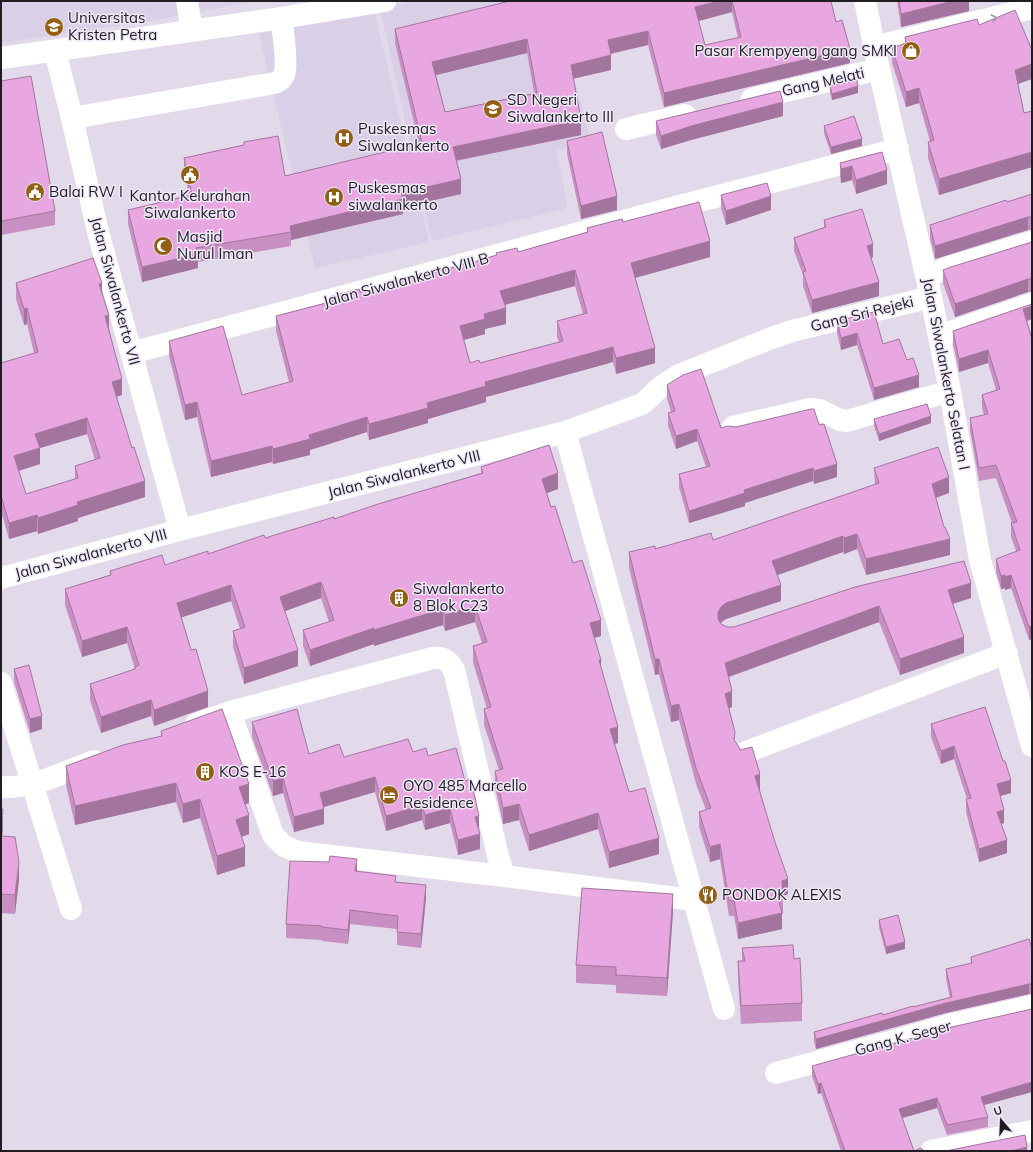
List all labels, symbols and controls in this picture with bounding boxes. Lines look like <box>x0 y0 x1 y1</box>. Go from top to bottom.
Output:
place label: Universitas Kristen Petra <box>68 8 157 44</box>
one-way arrow <box>991 14 997 22</box>
school or university icon: Universitas Kristen Petra <box>43 16 65 38</box>
shop icon: Pasar Krempyeng gang SMKI <box>900 40 922 62</box>
place label: Pasar Krempyeng gang SMKI <box>695 41 897 60</box>
street label: Gang Melati <box>780 63 866 100</box>
place label: SD Negeri Siwalankerto III <box>507 90 614 126</box>
school or university icon: SD Negeri Siwalankerto III <box>482 98 504 120</box>
place label: Puskesmas Siwalankerto <box>358 119 449 155</box>
hospital icon: Puskesmas Siwalankerto <box>333 127 355 149</box>
public building icon: Kantor Kelurahan Siwalankerto <box>179 164 201 186</box>
place label: Puskesmas siwalankerto <box>348 178 438 214</box>
public building icon: Balai RW I <box>24 181 46 203</box>
place label: Balai RW I <box>49 182 123 201</box>
place label: Kantor Kelurahan Siwalankerto <box>129 186 251 222</box>
hospital icon: Puskesmas siwalankerto <box>323 186 345 208</box>
street label: Jalan Siwalankerto VII <box>87 215 144 367</box>
place label: Masjid Nurul Iman <box>177 227 253 263</box>
mosque icon: Masjid Nurul Iman <box>152 235 174 257</box>
street label: Jalan Siwalankerto VIII B <box>321 248 491 311</box>
street label: Jalan Siwalankerto Selatan I <box>919 276 974 472</box>
street label: Gang Sri Rejeki <box>808 292 915 335</box>
street label: Jalan Siwalankerto VIII <box>326 445 482 502</box>
street label: Jalan Siwalankerto VIII <box>13 524 169 583</box>
place label: Siwalankerto 8 Blok C23 <box>413 579 504 615</box>
building icon: Siwalankerto 8 Blok C23 <box>388 587 410 609</box>
building icon: KOS E-16 <box>194 761 216 783</box>
place label: KOS E-16 <box>219 762 286 781</box>
place label: OYO 485 Marcello Residence <box>403 776 527 812</box>
hotel icon: OYO 485 Marcello Residence <box>378 784 400 806</box>
restaurant icon: PONDOK ALEXIS <box>697 884 719 906</box>
place label: PONDOK ALEXIS <box>722 885 842 904</box>
street label: Gang K. Seger <box>853 1015 954 1059</box>
north arrow <box>981 1100 1021 1140</box>
text: U <box>992 1103 1004 1118</box>

